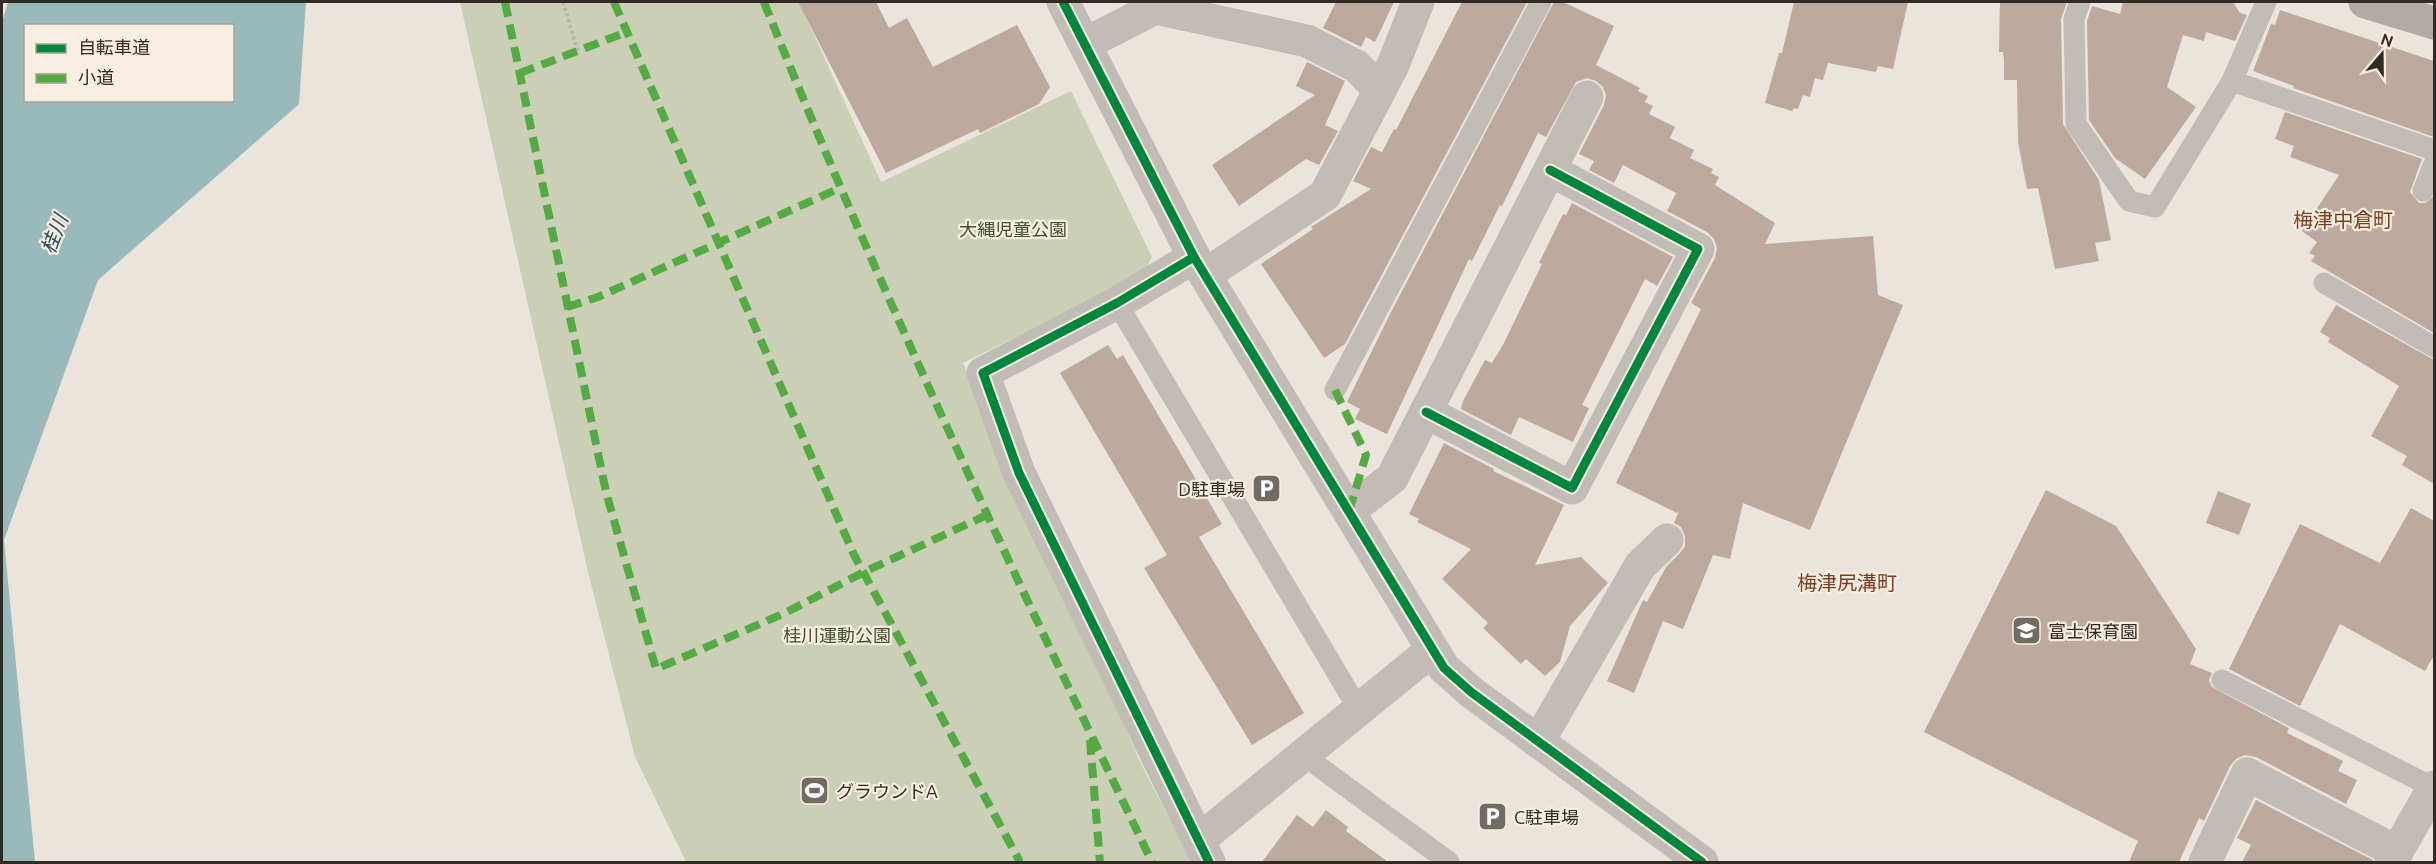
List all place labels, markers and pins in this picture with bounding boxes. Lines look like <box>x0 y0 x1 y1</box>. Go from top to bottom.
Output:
parking icon: D駐車場 <box>1250 473 1282 505</box>
place label: D駐車場 <box>1178 479 1245 499</box>
school or university icon: 富士保育園 <box>2011 615 2043 647</box>
place label: 富士保育園 <box>2048 621 2138 641</box>
sports icon: グラウンドA <box>799 775 831 807</box>
place label: グラウンドA <box>836 781 938 801</box>
parking icon: C駐車場 <box>1477 801 1509 833</box>
place label: C駐車場 <box>1514 807 1579 827</box>

